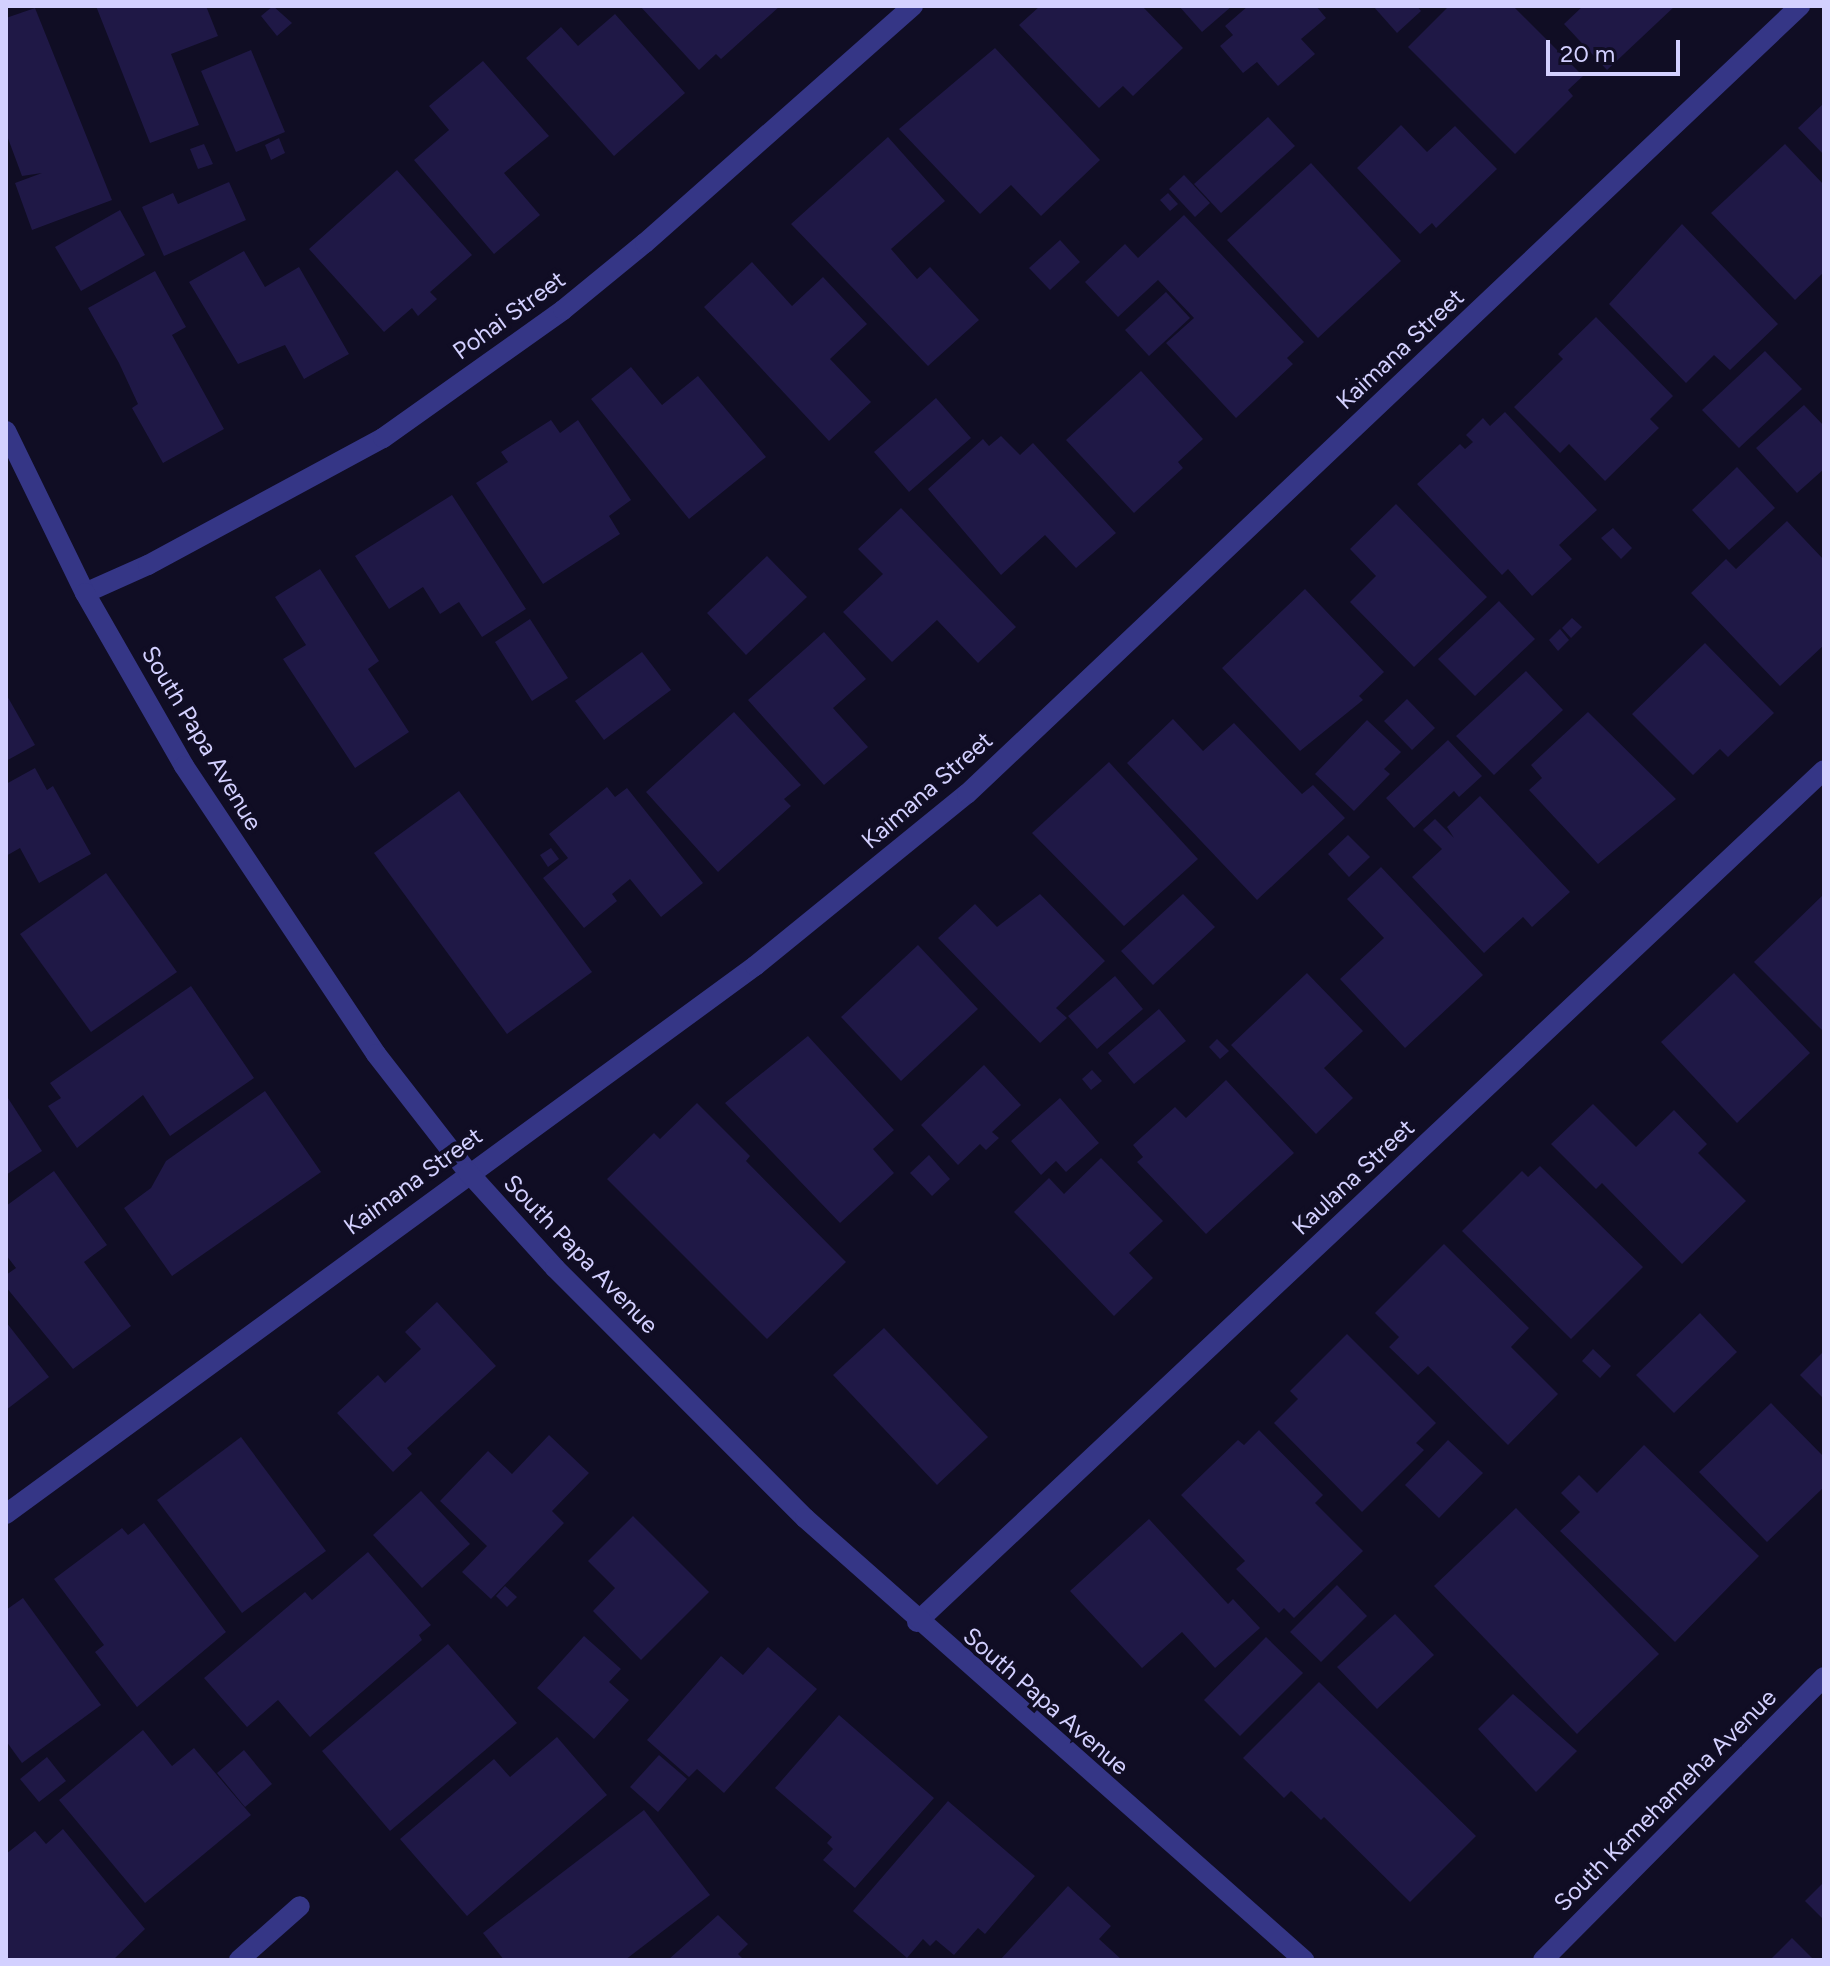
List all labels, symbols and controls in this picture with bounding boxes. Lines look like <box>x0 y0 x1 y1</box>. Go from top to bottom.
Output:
scale bar <box>1550 24 1684 74</box>
text: 20 m <box>1560 39 1615 68</box>
street label: Pohai Street <box>447 265 571 365</box>
street label: Kaimana Street <box>1330 283 1470 415</box>
street label: South Papa Avenue <box>136 641 268 835</box>
street label: Kaimana Street <box>856 725 998 855</box>
street label: Kaulana Street <box>1286 1113 1420 1241</box>
street label: Kaimana Street <box>338 1121 488 1241</box>
street label: South Papa Avenue <box>498 1169 664 1339</box>
street label: South Papa Avenue <box>957 1621 1135 1781</box>
street label: South Kamehameha Avenue <box>1548 1683 1782 1917</box>

